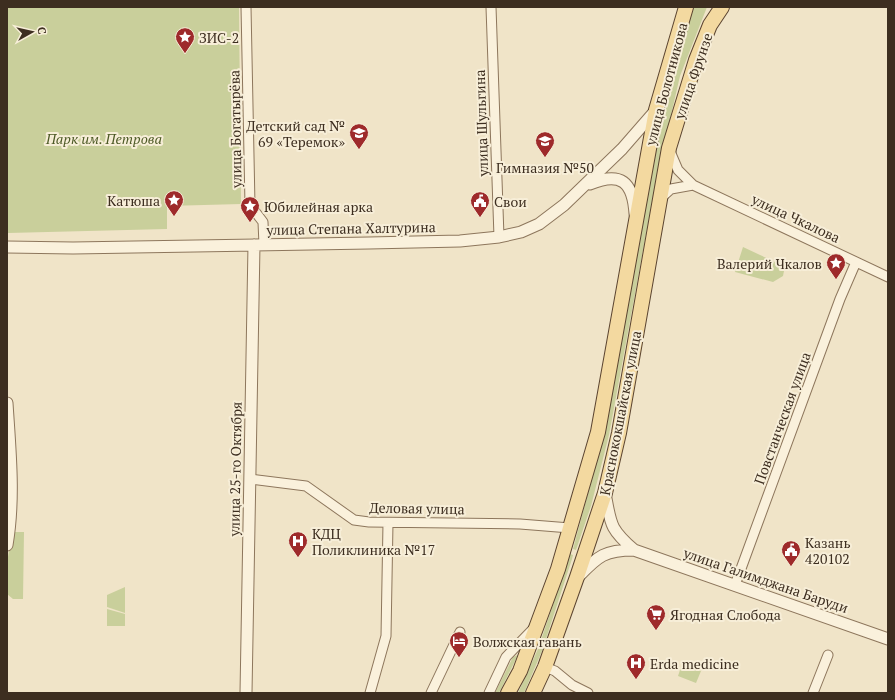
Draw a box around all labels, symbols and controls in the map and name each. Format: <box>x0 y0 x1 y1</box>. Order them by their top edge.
north arrow <box>12 12 52 52</box>
street label: улица Болотникова <box>640 20 692 149</box>
text: С <box>34 26 49 35</box>
place icon: ЗИС-2 <box>174 26 196 54</box>
place label: ЗИС-2 <box>199 28 239 47</box>
street label: улица Фрунзе <box>669 30 717 123</box>
street label: улица Шульгина <box>470 69 492 178</box>
street label: улица Богатырёва <box>224 70 246 189</box>
place label: Детский сад № 69 «Теремок» <box>246 116 345 151</box>
school or university icon: Детский сад № 69 «Теремок» <box>348 122 370 150</box>
park label: Парк им. Петрова <box>45 129 162 148</box>
school or university icon: Гимназия №50 <box>534 130 556 158</box>
place label: Гимназия №50 <box>496 158 594 177</box>
place icon: Катюша <box>163 189 185 217</box>
street label: улица Чкалова <box>748 189 843 247</box>
public building icon: Свои <box>469 190 491 218</box>
place label: Катюша <box>107 191 160 210</box>
place label: Свои <box>494 192 527 211</box>
place icon: Юбилейная арка <box>239 195 261 223</box>
place label: Юбилейная арка <box>264 197 373 216</box>
street label: улица Степана Халтурина <box>265 217 436 239</box>
place icon: Валерий Чкалов <box>825 252 847 280</box>
place label: Валерий Чкалов <box>717 254 822 273</box>
street label: Краснококшайская улица <box>595 329 645 497</box>
street label: Повстанческая улица <box>749 349 815 487</box>
street label: улица 25-го Октября <box>224 401 246 538</box>
street label: Деловая улица <box>369 498 465 518</box>
place label: КДЦ Поликлиника №17 <box>312 524 435 559</box>
hospital icon: КДЦ Поликлиника №17 <box>287 530 309 558</box>
place label: Казань 420102 <box>805 533 851 568</box>
public building icon: Казань 420102 <box>780 539 802 567</box>
street label: улица Галимджана Баруди <box>680 543 851 617</box>
supermarket icon: Ягодная Слобода <box>645 603 667 631</box>
place label: Ягодная Слобода <box>670 605 781 624</box>
hotel icon: Волжская гавань <box>448 630 470 658</box>
place label: Волжская гавань <box>473 632 582 651</box>
hospital icon: Erda medicine <box>625 652 647 680</box>
place label: Erda medicine <box>650 654 739 673</box>

